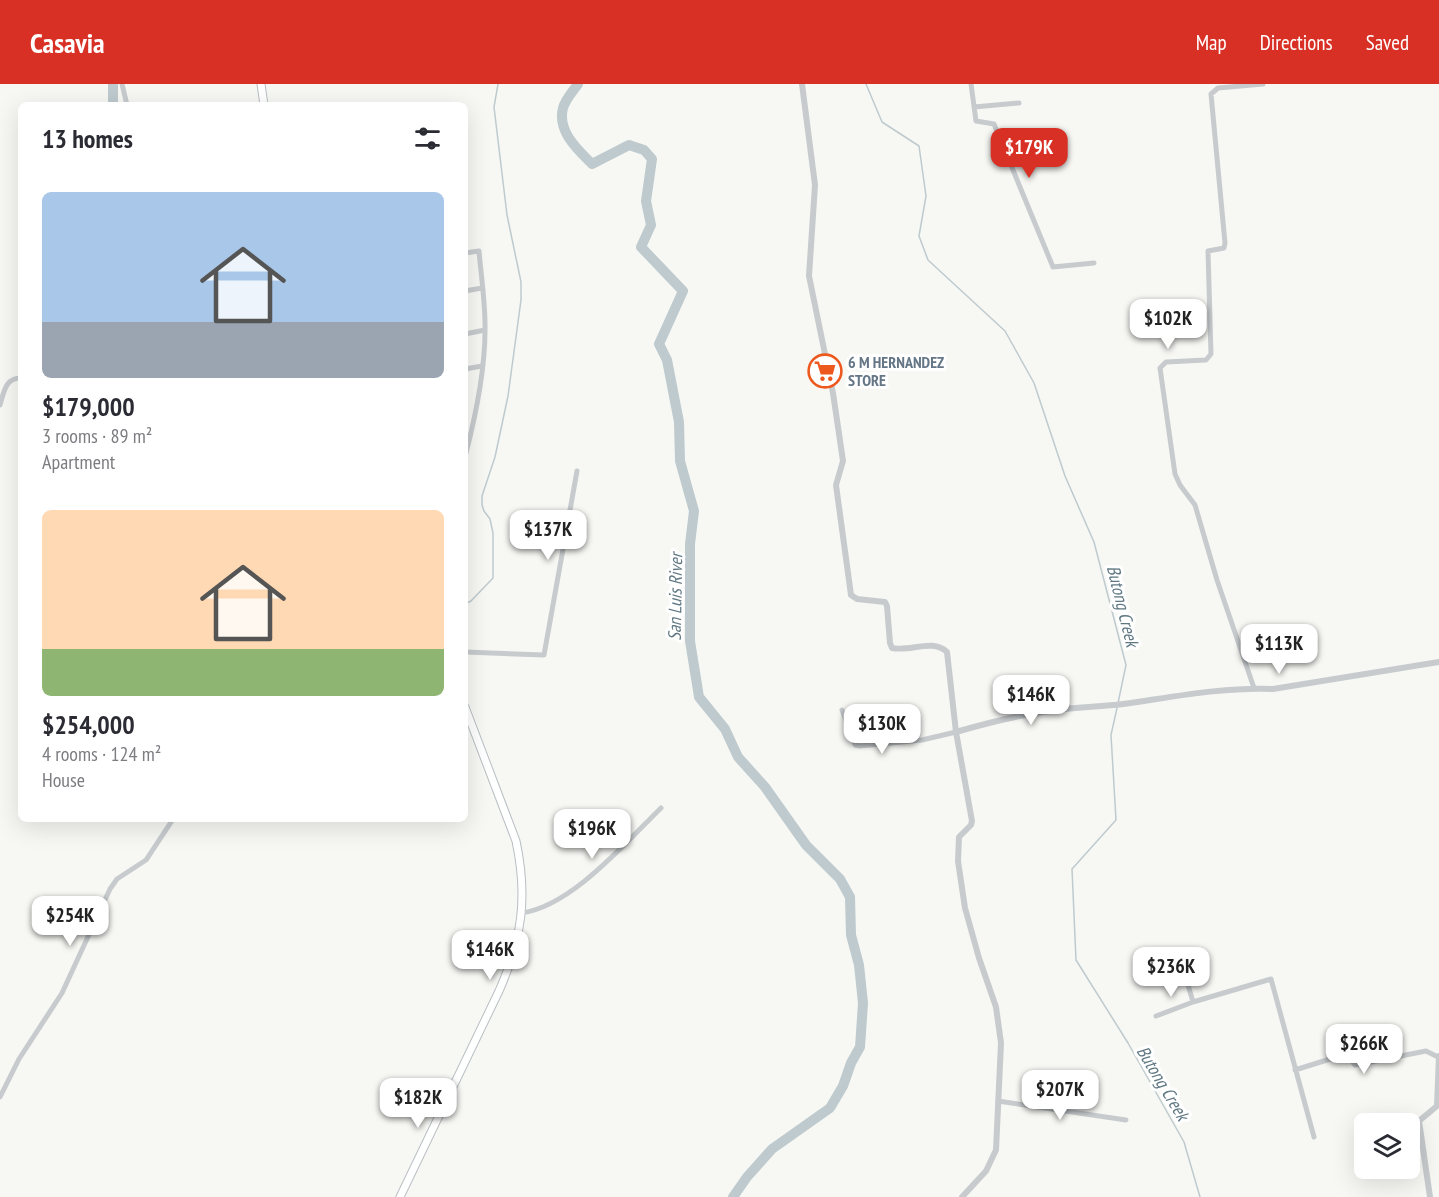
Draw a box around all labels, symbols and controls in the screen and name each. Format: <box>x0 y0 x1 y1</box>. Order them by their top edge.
text: Casavia <box>30 24 105 61</box>
text: Map <box>1196 29 1227 56</box>
text: Directions <box>1260 29 1333 56</box>
text: Saved <box>1366 29 1409 56</box>
text: 13 homes <box>42 122 133 155</box>
icon: filters <box>411 122 444 155</box>
pin: $179K <box>987 128 1071 179</box>
text: $179K <box>1005 134 1053 160</box>
icon: home <box>189 231 297 339</box>
pin: $102K <box>1126 299 1210 350</box>
text: $102K <box>1144 305 1192 331</box>
place label: 6 M HERNANDEZ STORE <box>848 352 944 390</box>
supermarket icon: 6 M HERNANDEZ STORE <box>807 353 843 389</box>
text: $179,000 <box>42 390 135 423</box>
text: 3 rooms · 89 m² <box>42 423 152 449</box>
text: Apartment <box>42 449 115 475</box>
pin: $137K <box>506 510 590 561</box>
text: $137K <box>524 516 572 542</box>
icon: home <box>189 549 297 657</box>
water label: San Luis River <box>663 550 687 641</box>
water label: Butong Creek <box>1102 563 1145 651</box>
pin: $113K <box>1237 624 1321 675</box>
text: $113K <box>1255 630 1303 656</box>
pin: $146K <box>989 675 1073 726</box>
text: $146K <box>1007 681 1055 707</box>
pin: $130K <box>840 704 924 755</box>
text: $254,000 <box>42 708 135 741</box>
text: $130K <box>858 710 906 736</box>
text: 4 rooms · 124 m² <box>42 741 161 767</box>
text: House <box>42 767 85 793</box>
pin: $196K <box>550 809 634 860</box>
text: $196K <box>568 815 616 841</box>
pin: $254K <box>28 896 112 947</box>
text: $254K <box>46 902 94 928</box>
pin: $146K <box>448 930 532 981</box>
text: $146K <box>466 936 514 962</box>
pin: $236K <box>1129 947 1213 998</box>
text: $236K <box>1147 953 1195 979</box>
pin: $266K <box>1322 1024 1406 1075</box>
text: $266K <box>1340 1030 1388 1056</box>
water label: Butong Creek <box>1132 1041 1195 1126</box>
pin: $207K <box>1018 1070 1102 1121</box>
text: $207K <box>1036 1076 1084 1102</box>
pin: $182K <box>376 1078 460 1129</box>
text: $182K <box>394 1084 442 1110</box>
map controls <box>1354 1113 1420 1179</box>
button: layers <box>1354 1113 1420 1179</box>

